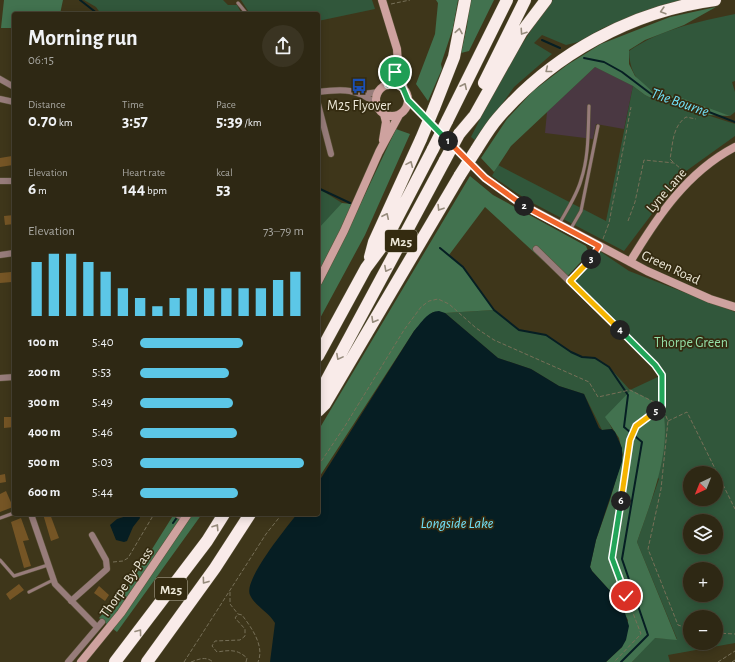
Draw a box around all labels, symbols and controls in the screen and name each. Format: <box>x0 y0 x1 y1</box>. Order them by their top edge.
one-way arrow <box>660 6 667 15</box>
button: share <box>262 25 304 67</box>
text: Morning run <box>28 27 138 49</box>
one-way arrow <box>521 27 528 34</box>
one-way arrow <box>454 28 463 34</box>
text: 06:15 <box>28 54 54 67</box>
pin <box>378 55 412 89</box>
icon: arrive <box>384 61 406 83</box>
one-way arrow <box>546 65 553 72</box>
bus stop icon: M25 Flyover <box>350 77 368 95</box>
one-way arrow <box>459 83 467 91</box>
water label: The Bourne <box>649 86 711 119</box>
text: Distance <box>28 99 65 110</box>
text: Time <box>122 99 144 110</box>
text: Pace <box>216 99 236 110</box>
place label: M25 Flyover <box>327 99 392 113</box>
text: 0.70 <box>28 112 57 129</box>
text: 3:57 <box>122 112 148 129</box>
text: 5:39 <box>216 112 243 129</box>
text: km <box>57 117 73 128</box>
text: /km <box>243 117 262 128</box>
pin: 1 <box>438 131 458 151</box>
text: 1 <box>446 135 450 146</box>
one-way arrow <box>405 161 413 169</box>
street label: Lyne Lane <box>644 166 690 215</box>
text: Elevation <box>28 167 68 178</box>
text: Heart rate <box>122 167 165 178</box>
text: kcal <box>216 167 233 178</box>
text: 6 <box>28 180 36 197</box>
text: 144 <box>122 180 145 197</box>
text: 53 <box>216 180 231 197</box>
text: m <box>36 185 47 196</box>
text: bpm <box>145 185 167 196</box>
pin: 2 <box>514 196 534 216</box>
text: 2 <box>521 200 527 211</box>
one-way arrow <box>438 204 445 211</box>
one-way arrow <box>381 212 389 220</box>
text: Elevation <box>28 225 75 238</box>
text: 73–79 m <box>263 225 304 238</box>
road number: M25 <box>385 230 417 252</box>
street label: Green Road <box>639 248 702 288</box>
pin: 3 <box>581 249 601 269</box>
text: 3 <box>589 253 593 264</box>
one-way arrow <box>384 264 391 272</box>
one-way arrow <box>371 316 378 323</box>
pin: 4 <box>610 320 630 340</box>
text: 4 <box>617 324 623 335</box>
text: 100 m <box>28 336 59 349</box>
text: 5:40 <box>92 336 114 349</box>
park label: Thorpe Green <box>654 336 728 350</box>
one-way arrow <box>336 353 344 360</box>
text: 200 m <box>28 366 60 379</box>
text: 5:53 <box>92 366 111 379</box>
text: 300 m <box>28 396 60 409</box>
text: 5:49 <box>92 396 113 409</box>
pin: 5 <box>646 401 666 421</box>
text: 5 <box>654 405 658 416</box>
text: 400 m <box>28 426 61 439</box>
text: 5:46 <box>92 426 113 439</box>
text: 500 m <box>28 456 60 469</box>
text: 5:03 <box>92 456 113 469</box>
north arrow <box>683 466 723 506</box>
map controls <box>683 466 723 650</box>
text: 600 m <box>28 486 60 499</box>
text: 5:44 <box>92 486 113 499</box>
pin: 6 <box>611 491 631 511</box>
text: 6 <box>618 495 624 506</box>
button: layers <box>683 514 723 554</box>
water label: Longside Lake <box>421 516 494 531</box>
one-way arrow <box>211 524 219 531</box>
street label: Thorpe By-Pass <box>98 545 156 620</box>
button: + <box>683 562 723 602</box>
one-way arrow <box>203 577 210 584</box>
road number: M25 <box>155 578 187 600</box>
pin <box>609 579 643 613</box>
icon: check <box>615 585 637 607</box>
button: − <box>683 610 723 650</box>
one-way arrow <box>135 629 142 636</box>

